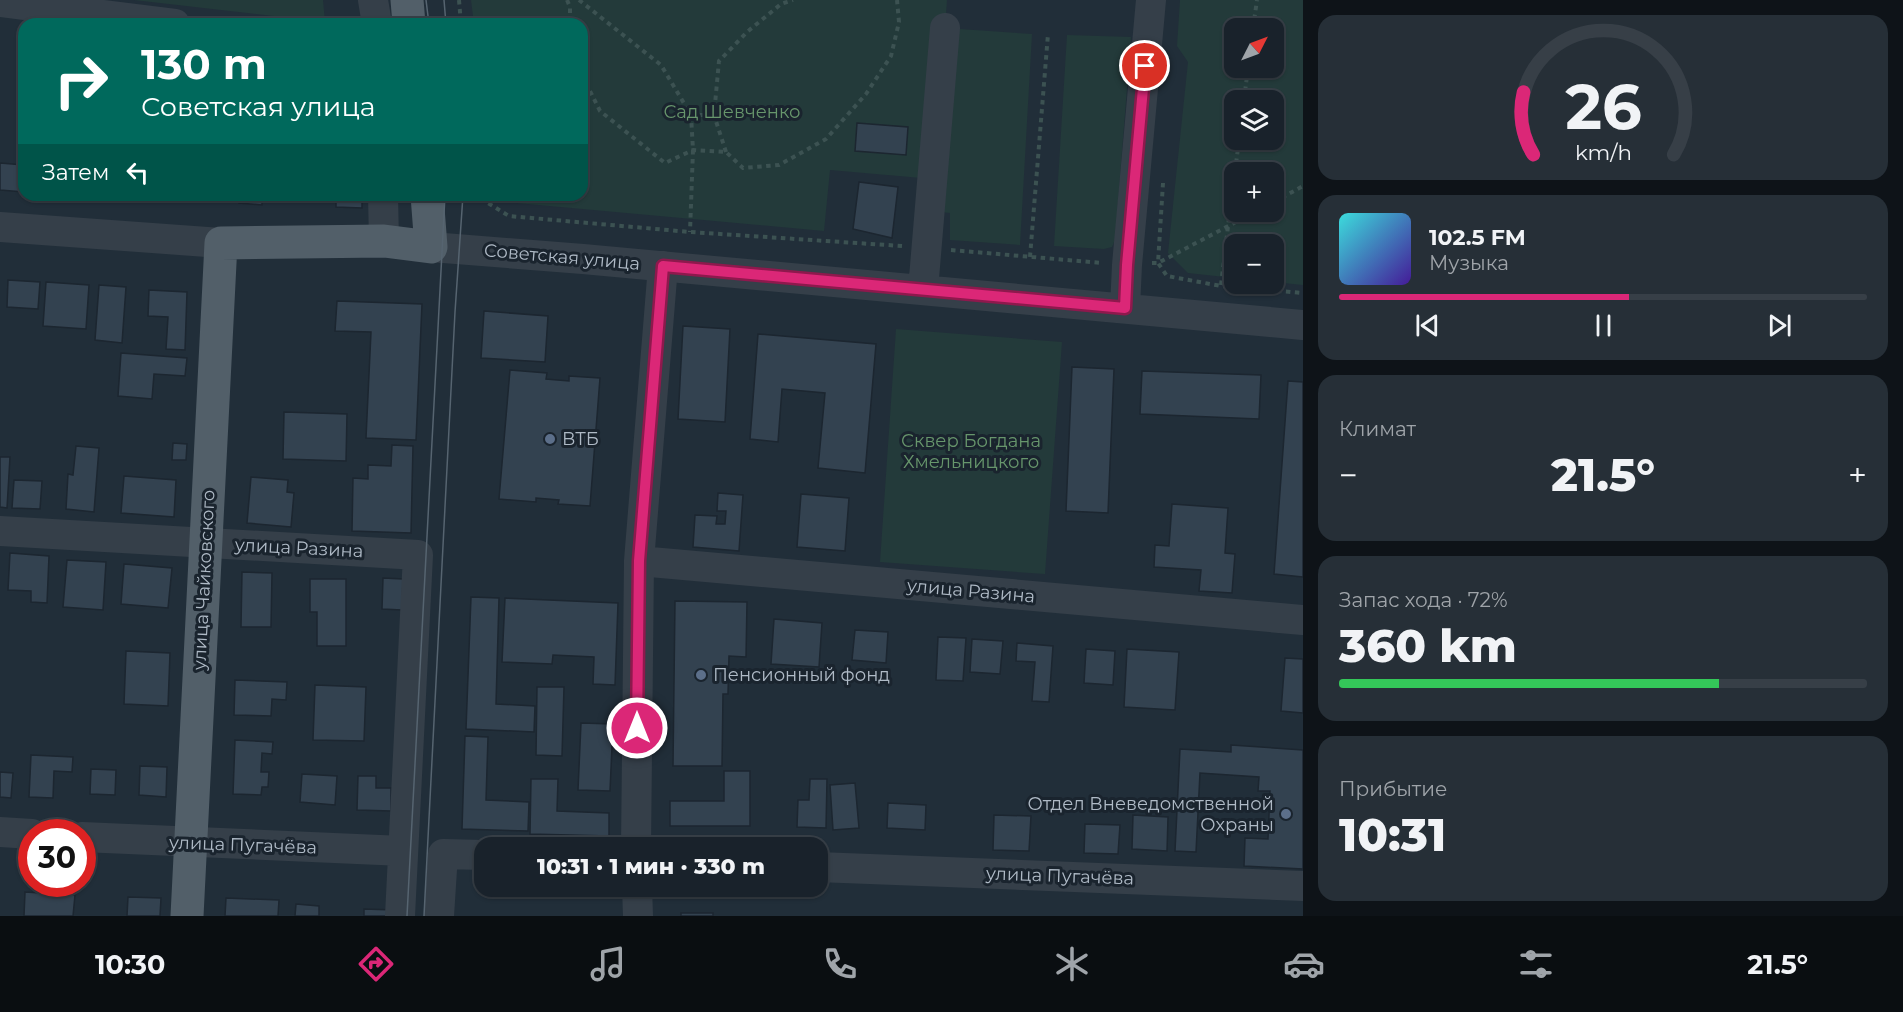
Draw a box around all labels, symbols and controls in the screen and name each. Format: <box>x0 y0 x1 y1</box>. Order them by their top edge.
north arrow <box>1224 18 1284 78</box>
map controls <box>1224 18 1284 294</box>
text: 130 m <box>141 38 267 90</box>
pin <box>1119 40 1170 91</box>
icon: right <box>42 42 120 120</box>
icon: arrive <box>1128 49 1161 82</box>
text: 26 <box>1565 69 1641 145</box>
text: Советская улица <box>141 90 376 123</box>
button: layers <box>1224 90 1284 150</box>
park label: Сад Шевченко <box>663 101 801 123</box>
text: km/h <box>1574 139 1632 165</box>
icon: left <box>121 156 154 189</box>
text: Затем <box>42 159 109 186</box>
button: + <box>1224 162 1284 222</box>
text: 102.5 FM <box>1429 224 1526 251</box>
button: − <box>1224 234 1284 294</box>
street label: Советская улица <box>483 239 641 275</box>
text: Музыка <box>1429 251 1509 275</box>
icon: previous <box>1411 309 1444 342</box>
icon: pause <box>1587 309 1620 342</box>
icon: next <box>1763 309 1796 342</box>
text: Климат <box>1339 417 1416 441</box>
place label: ВТБ <box>562 428 599 450</box>
park label: Сквер Богдана Хмельницкого <box>901 430 1041 473</box>
marker: ВТБ <box>543 432 557 446</box>
text: 21.5° <box>1551 447 1655 502</box>
text: − <box>1339 455 1358 495</box>
text: + <box>1848 455 1867 495</box>
street label: улица Чайковского <box>188 489 220 672</box>
street label: улица Разина <box>233 534 364 562</box>
street label: улица Разина <box>905 574 1036 608</box>
text: Запас хода · 72% <box>1339 588 1508 612</box>
text: 360 km <box>1339 618 1517 673</box>
place label: Пенсионный фонд <box>713 664 890 686</box>
marker: Пенсионный фонд <box>694 668 708 682</box>
position arrow <box>605 696 669 760</box>
text: Прибытие <box>1339 777 1447 801</box>
place label: Отдел Вневедомственной Охраны <box>1028 793 1274 836</box>
marker: Отдел Вневедомственной Охраны <box>1279 807 1293 821</box>
text: 10:31 <box>1339 807 1446 862</box>
speed limit sign: 30 <box>18 819 96 897</box>
street label: улица Пугачёва <box>168 831 317 859</box>
text: 10:31 · 1 мин · 330 m <box>537 853 765 880</box>
street label: улица Пугачёва <box>985 862 1134 890</box>
icon: directions <box>355 943 397 985</box>
icon: music <box>587 943 629 985</box>
icon: phone <box>819 943 861 985</box>
icon: climate <box>1051 943 1093 985</box>
icon: car <box>1283 943 1325 985</box>
icon: filters <box>1515 943 1557 985</box>
text: 10:30 <box>95 948 165 981</box>
text: 21.5° <box>1747 948 1808 981</box>

